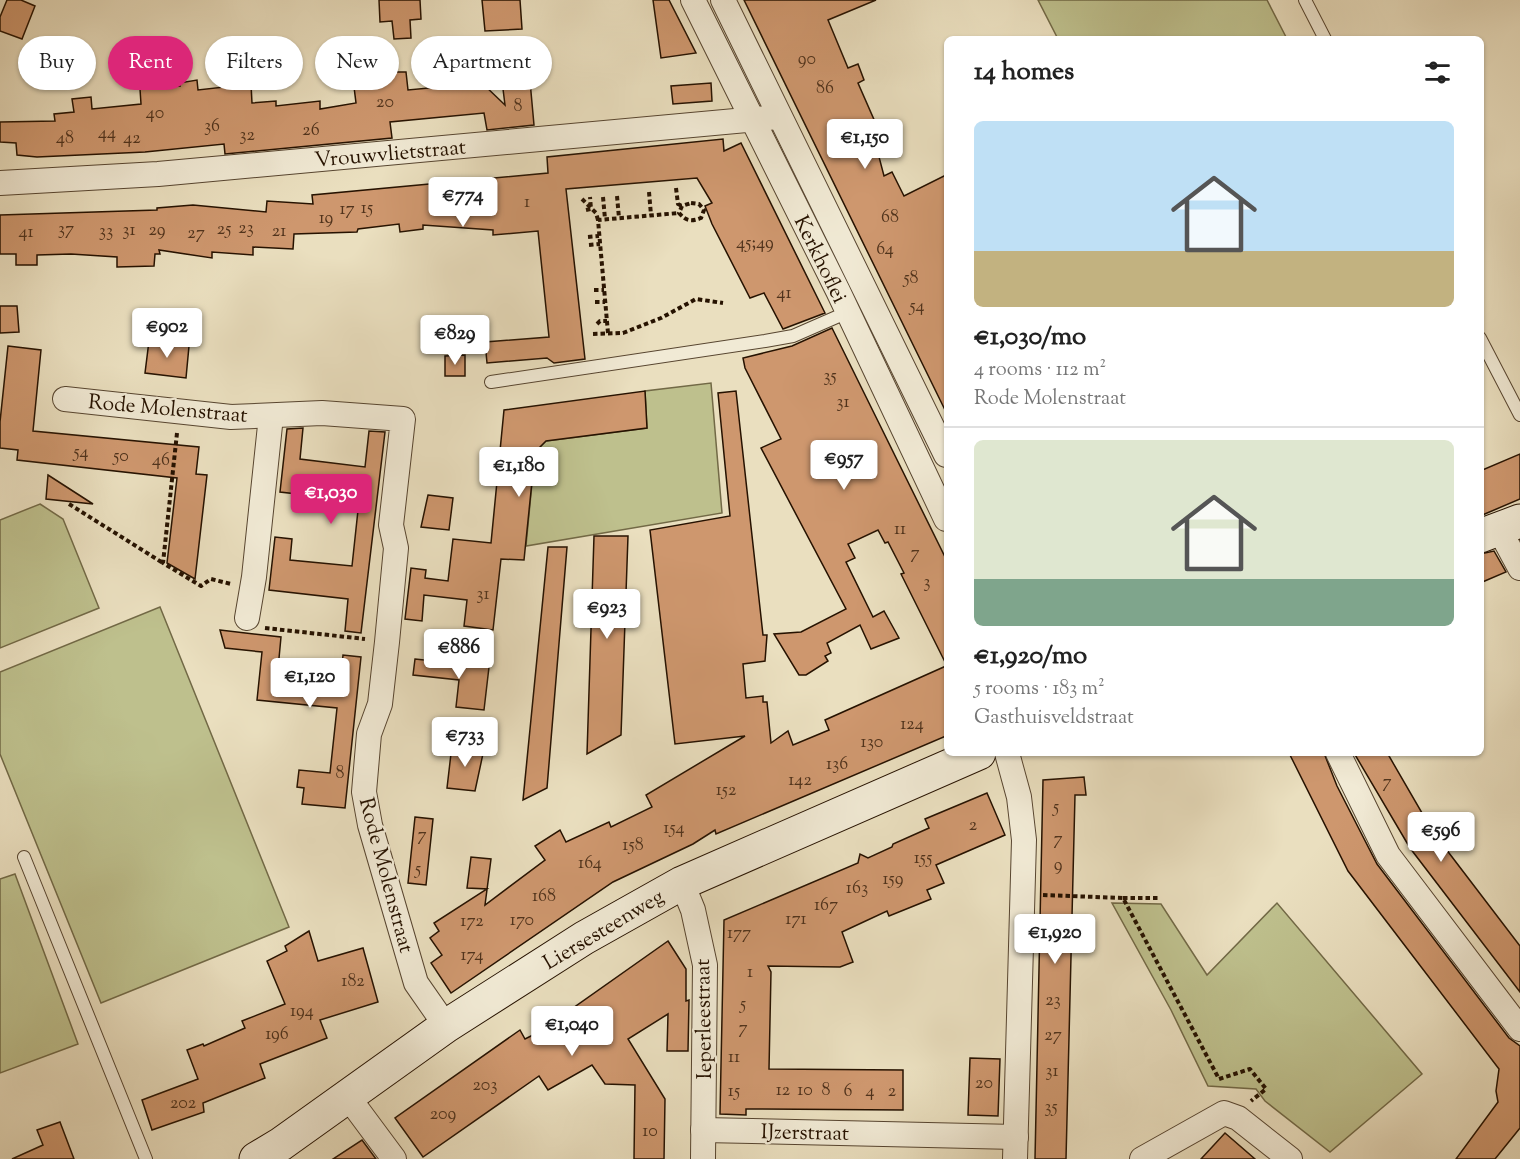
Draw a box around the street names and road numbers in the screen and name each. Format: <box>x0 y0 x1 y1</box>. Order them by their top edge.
street label: Vrouwvlietstraat <box>313 133 467 177</box>
street label: Kerkhoflei <box>785 211 853 309</box>
street label: Rode Molenstraat <box>87 388 249 432</box>
street label: Rode Molenstraat <box>350 794 420 957</box>
street label: Liersesteenweg <box>538 883 670 979</box>
street label: Ieperleestraat <box>689 958 721 1079</box>
street label: IJzerstraat <box>761 1118 849 1150</box>

